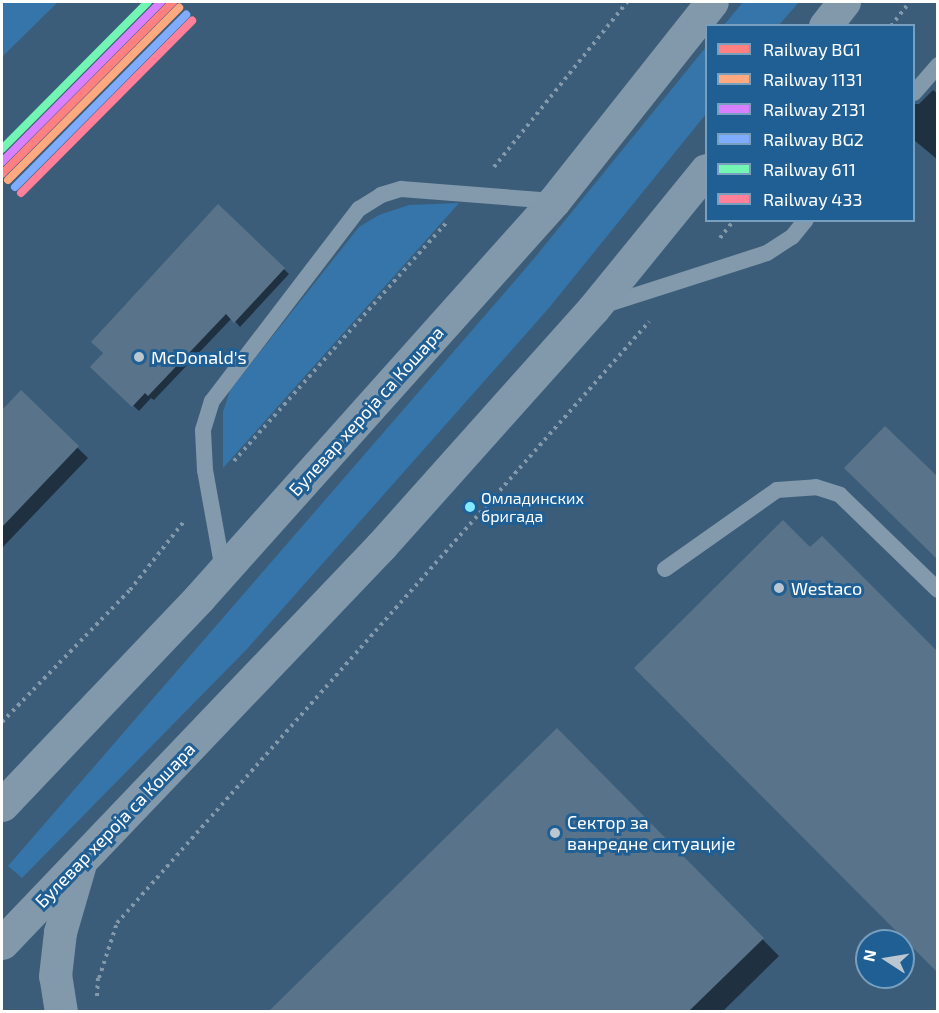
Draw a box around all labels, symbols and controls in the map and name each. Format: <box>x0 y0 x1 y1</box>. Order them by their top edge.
legend <box>705 24 915 222</box>
text: Railway BG1 <box>763 38 861 60</box>
text: Railway 1131 <box>763 68 863 90</box>
text: Railway 2131 <box>763 98 866 120</box>
text: Railway BG2 <box>763 128 864 150</box>
text: Railway 611 <box>763 158 856 180</box>
text: Railway 433 <box>763 188 862 210</box>
street label: Булевар хероја са Кошара <box>284 322 448 500</box>
place label: McDonald's <box>151 346 247 368</box>
marker: McDonald's <box>132 350 146 364</box>
place label: Омладинских бригада <box>481 488 584 526</box>
marker: Омладинских бригада <box>464 501 476 513</box>
place label: Westaco <box>791 577 862 599</box>
marker: Westaco <box>772 581 786 595</box>
street label: Булевар хероја са Кошара <box>31 738 199 912</box>
place label: Сектор за ванредне ситуације <box>567 812 735 854</box>
marker: Сектор за ванредне ситуације <box>548 826 562 840</box>
north arrow <box>855 929 915 989</box>
text: N <box>858 948 879 963</box>

